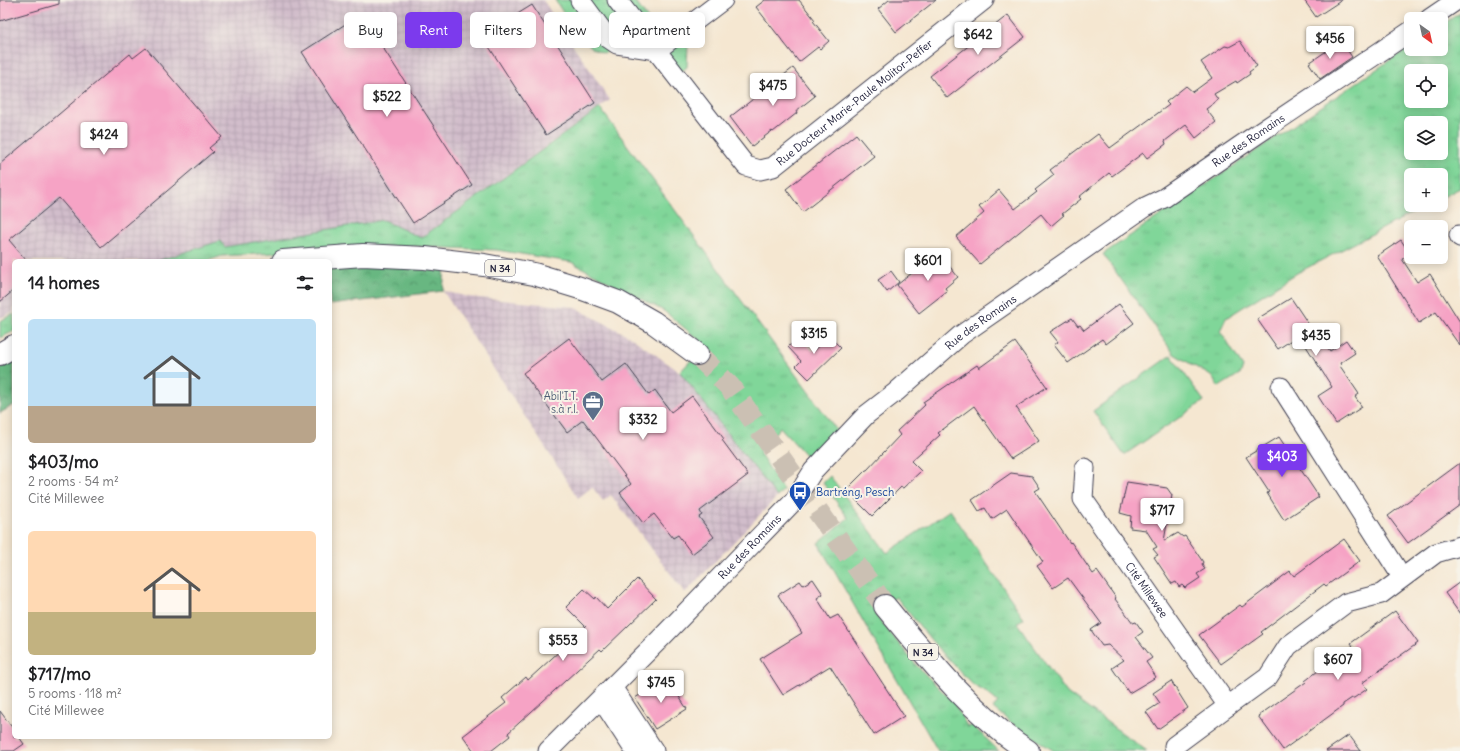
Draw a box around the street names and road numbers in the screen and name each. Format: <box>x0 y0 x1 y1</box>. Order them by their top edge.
street label: Rue Docteur Marie-Paule Molitor-Peffer <box>774 36 936 169</box>
street label: Rue des Romains <box>1209 111 1287 170</box>
road number: N 34 <box>485 260 515 276</box>
street label: Rue des Romains <box>942 292 1019 353</box>
street label: Rue des Romains <box>715 511 784 582</box>
street label: Cité Millewee <box>1122 559 1171 620</box>
road number: N 34 <box>908 644 938 660</box>

